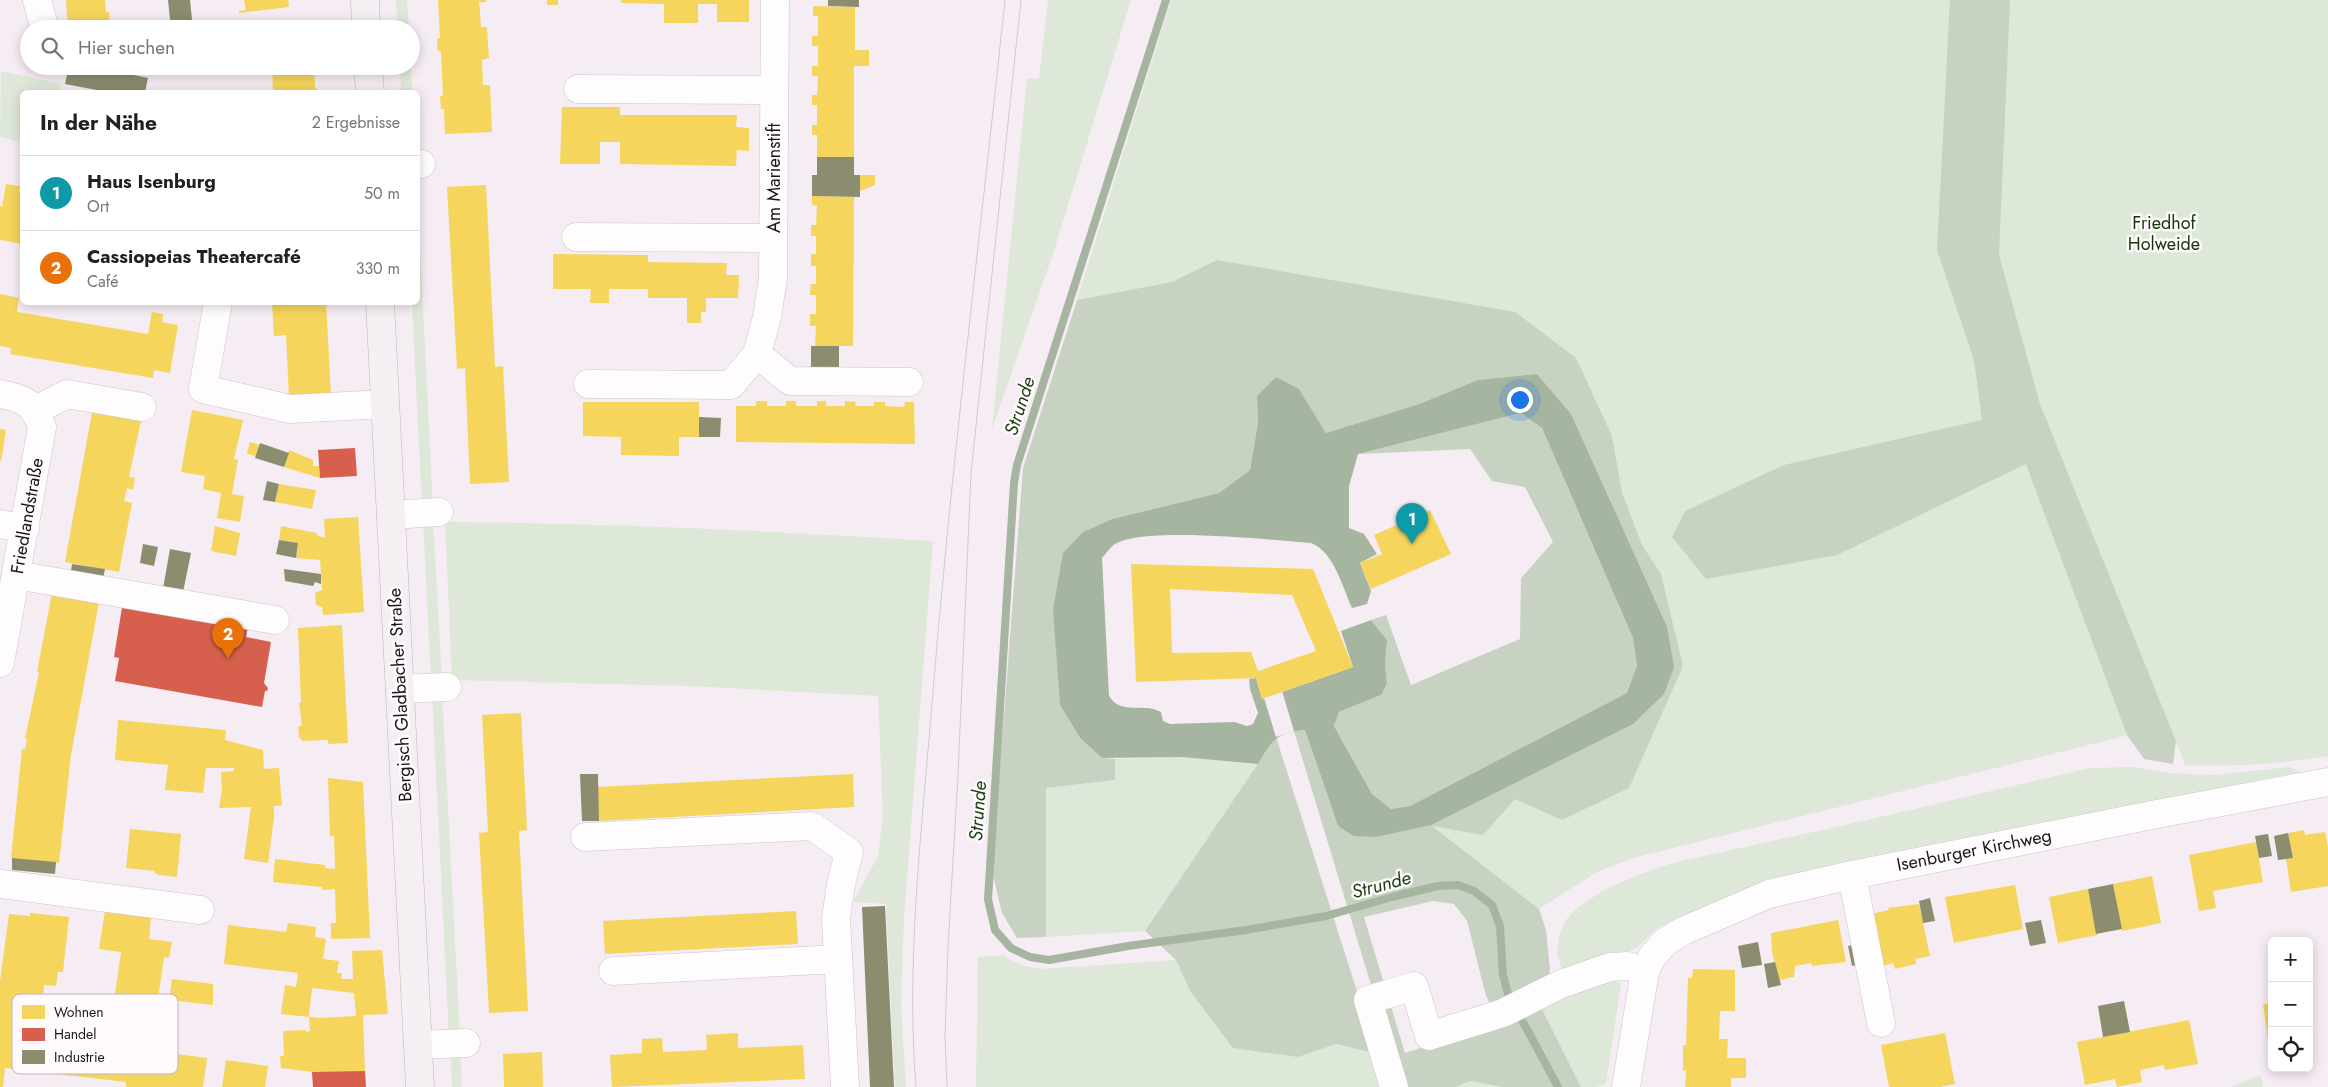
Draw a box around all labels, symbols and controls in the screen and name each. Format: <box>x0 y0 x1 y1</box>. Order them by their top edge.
search box <box>20 20 420 75</box>
icon: search <box>38 34 66 62</box>
text: Hier suchen <box>78 34 175 61</box>
text: In der Nähe <box>40 108 157 138</box>
text: 2 Ergebnisse <box>312 111 400 134</box>
street label: Am Marienstift <box>761 122 787 233</box>
text: Haus Isenburg <box>87 168 216 195</box>
text: 1 <box>52 182 60 205</box>
text: 50 m <box>364 182 400 205</box>
text: Ort <box>87 195 109 218</box>
park label: Friedhof Holweide <box>2128 210 2200 257</box>
text: Cassiopeias Theatercafé <box>87 243 301 270</box>
text: 2 <box>51 257 61 280</box>
text: 330 m <box>356 257 400 280</box>
text: Café <box>87 270 118 293</box>
water label: Strunde <box>997 373 1042 439</box>
your location <box>1507 387 1533 413</box>
street label: Friedlandstraße <box>4 456 50 576</box>
pin: 1 <box>1396 503 1428 544</box>
street label: Bergisch Gladbacher Straße <box>381 587 419 803</box>
pin: 2 <box>212 618 244 659</box>
water label: Strunde <box>962 780 993 842</box>
street label: Isenburger Kirchweg <box>1894 822 2054 878</box>
water label: Strunde <box>1349 864 1414 905</box>
map controls <box>2268 937 2313 1072</box>
button: + <box>2268 937 2313 982</box>
button: − <box>2268 982 2313 1027</box>
legend <box>12 994 178 1074</box>
text: Wohnen <box>54 1002 104 1022</box>
text: Handel <box>54 1024 97 1044</box>
button: locate <box>2268 1027 2313 1072</box>
text: Industrie <box>54 1047 105 1067</box>

